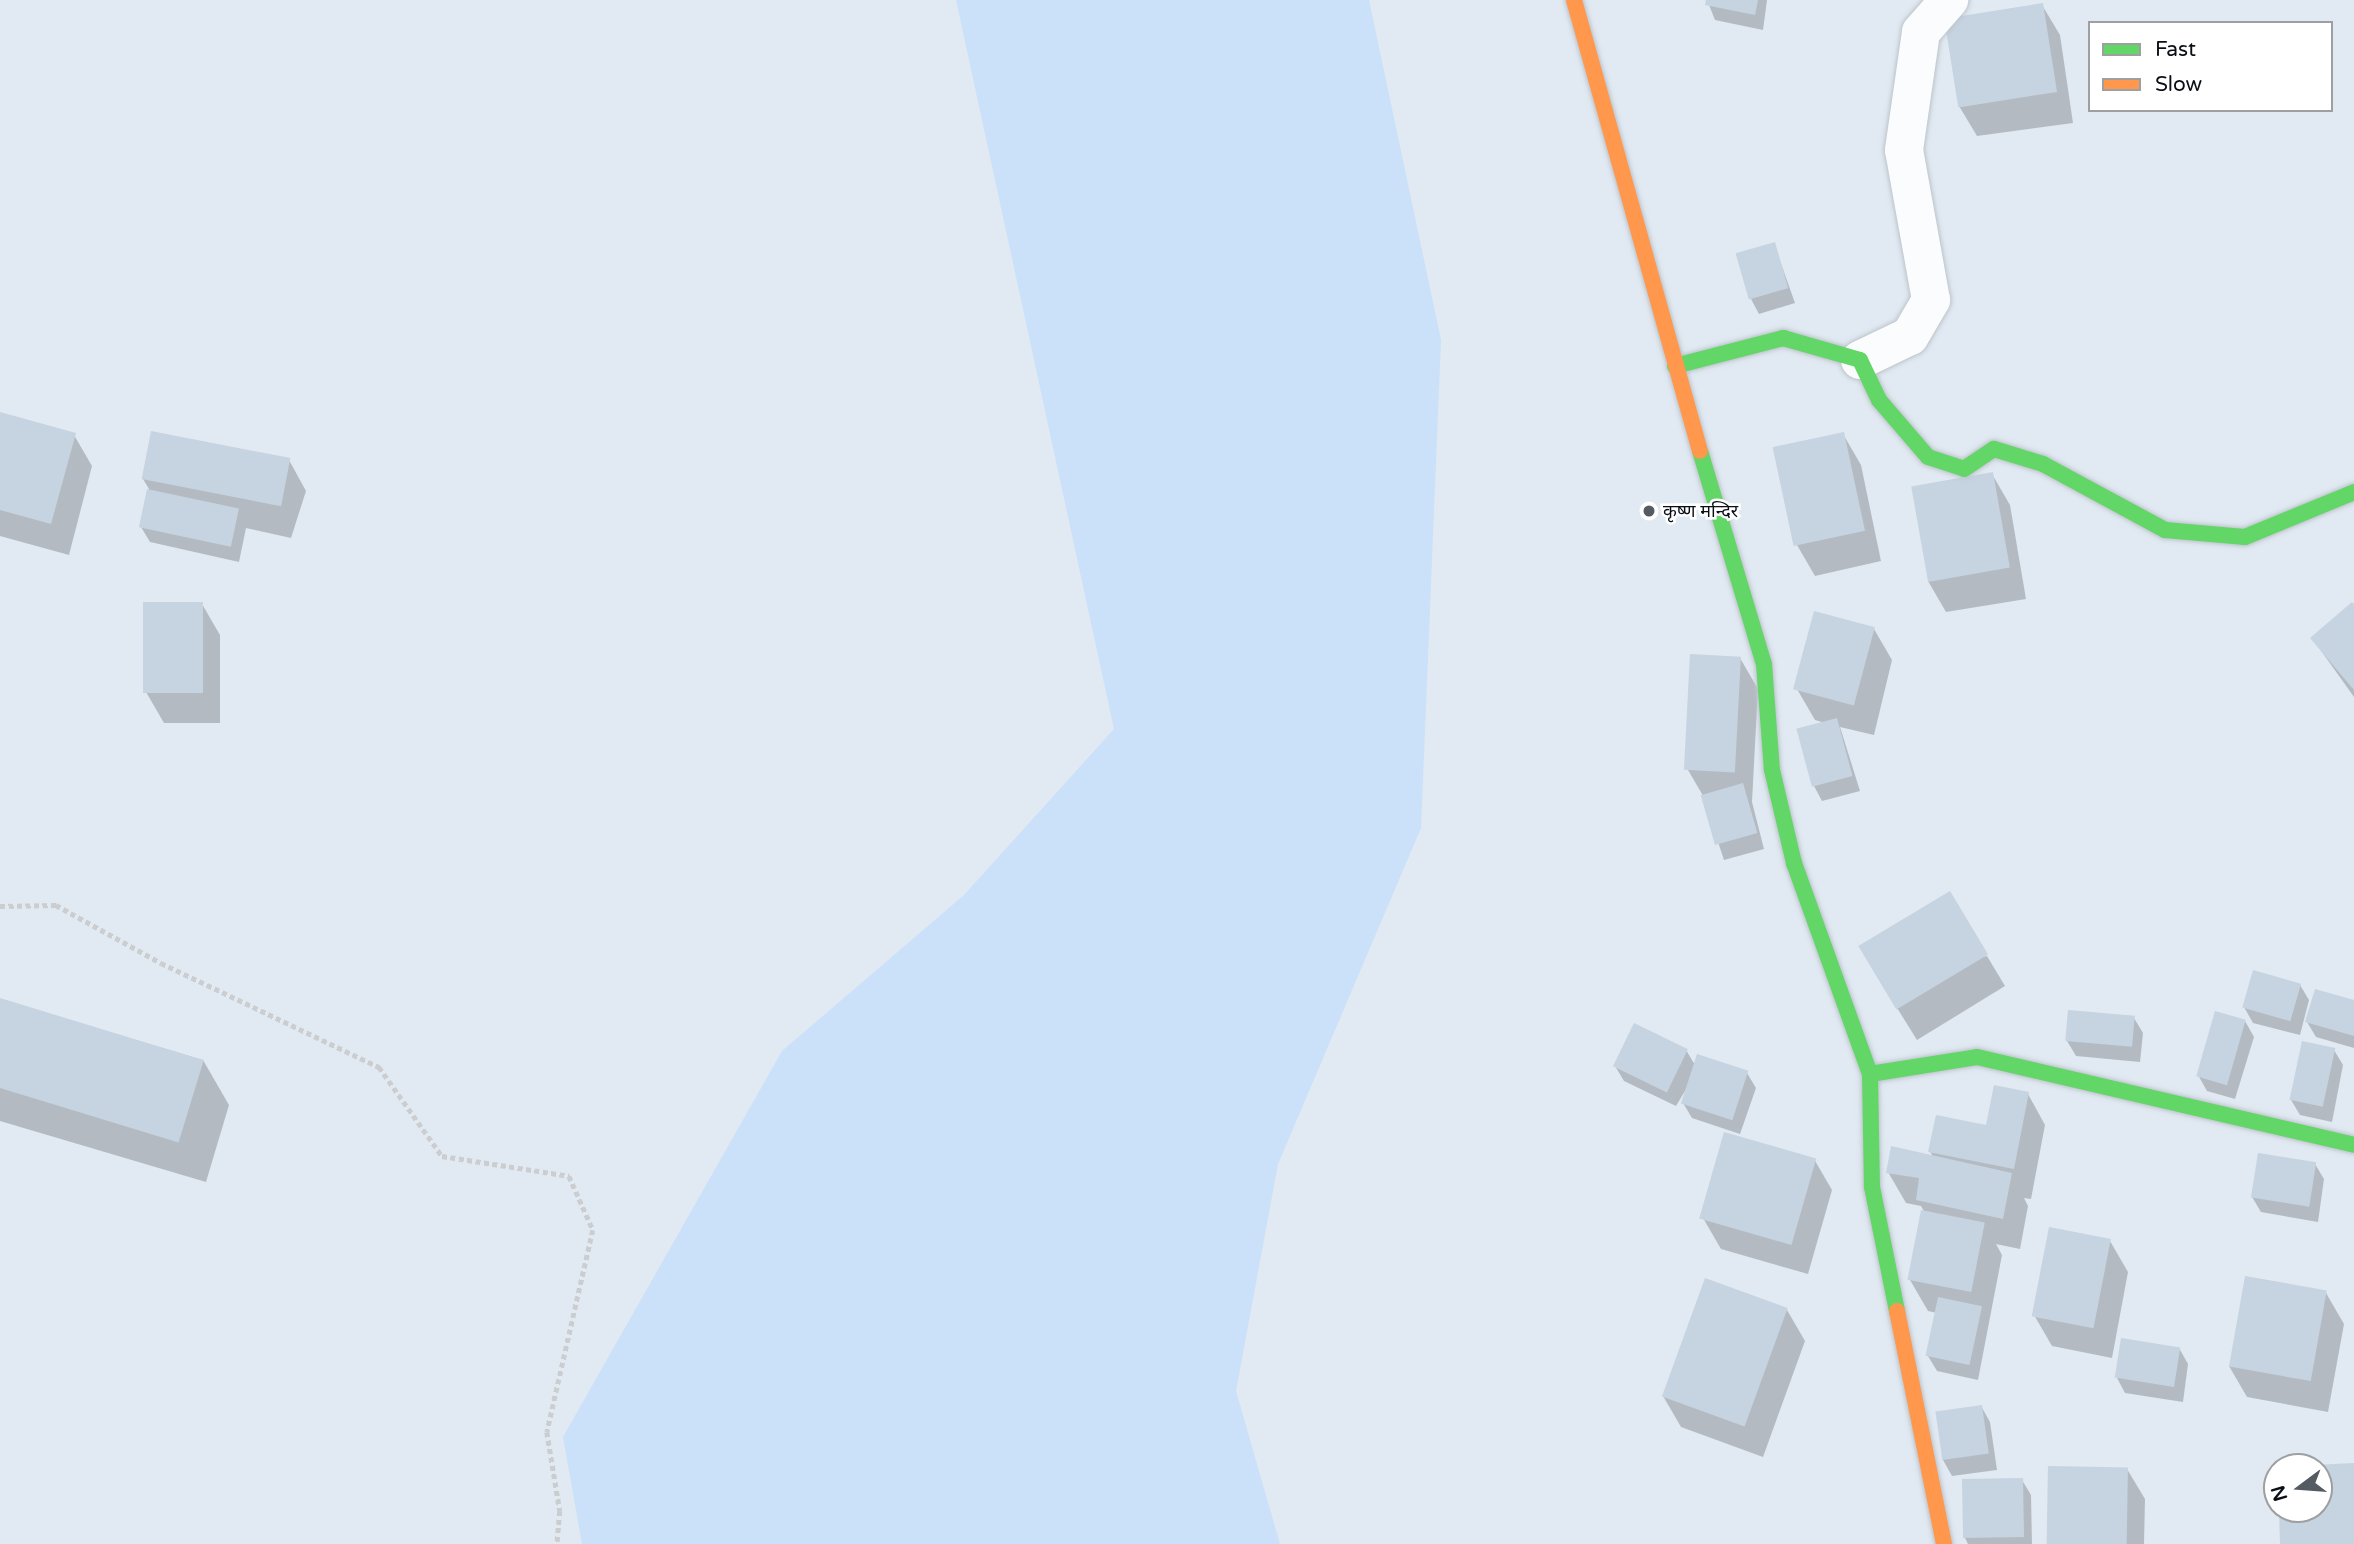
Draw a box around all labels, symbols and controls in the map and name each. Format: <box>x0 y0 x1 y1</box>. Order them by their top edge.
legend <box>2088 21 2333 112</box>
text: Fast <box>2155 37 2196 62</box>
text: Slow <box>2155 72 2202 97</box>
place label: कृष्ण मन्दिर <box>1663 500 1738 522</box>
marker: कृष्ण मन्दिर <box>1641 503 1657 519</box>
north arrow <box>2263 1453 2333 1523</box>
text: N <box>2267 1483 2292 1504</box>

